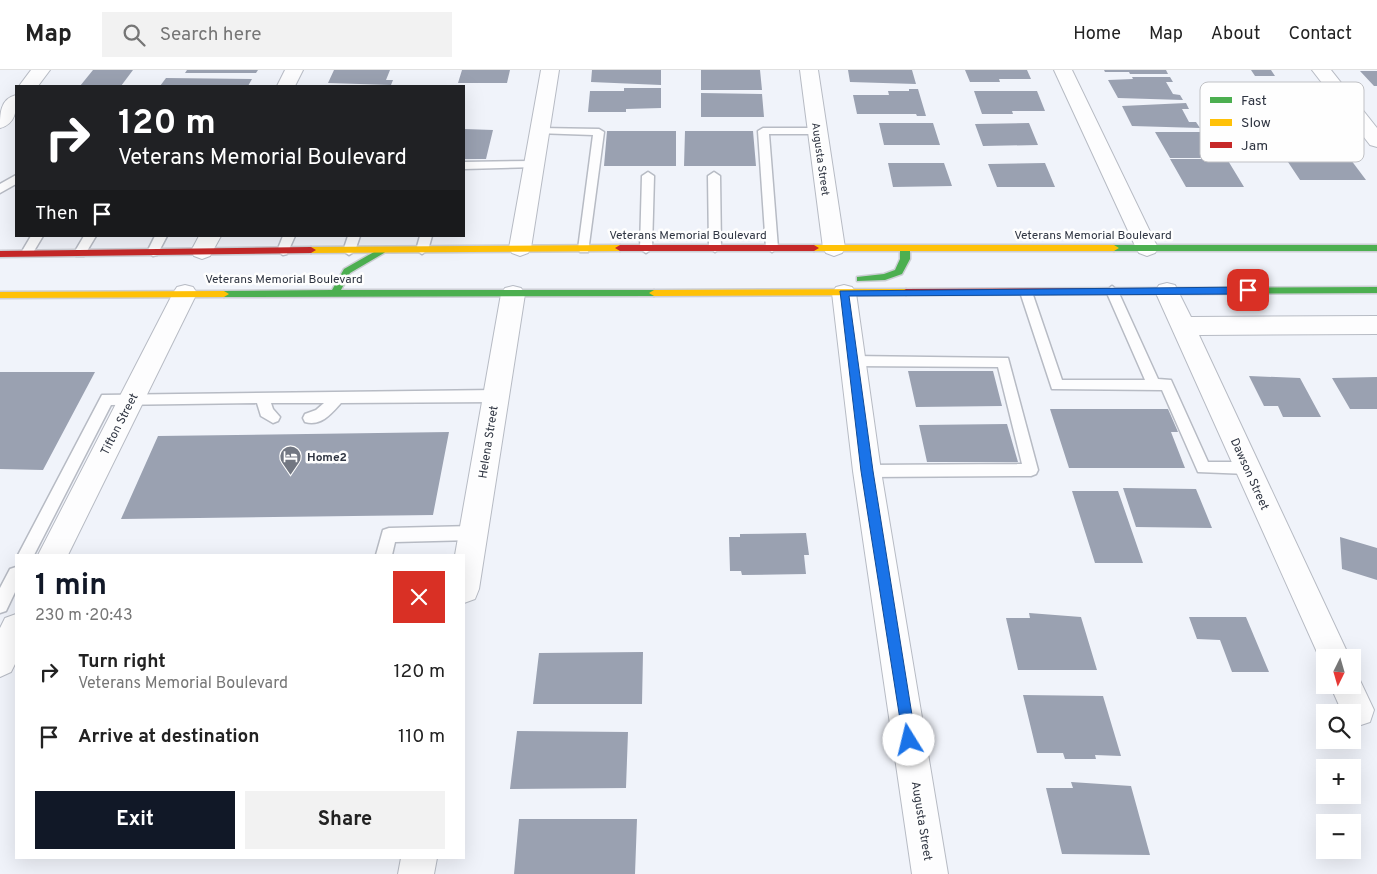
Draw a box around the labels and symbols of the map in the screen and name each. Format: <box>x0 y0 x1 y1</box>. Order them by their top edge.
legend <box>1200 82 1364 162</box>
text: Fast <box>1241 93 1267 110</box>
text: Slow <box>1241 115 1271 132</box>
street label: Augusta Street <box>808 122 832 197</box>
text: Jam <box>1241 138 1268 155</box>
street label: Veterans Memorial Boulevard <box>609 228 767 244</box>
street label: Veterans Memorial Boulevard <box>1014 228 1172 244</box>
pin <box>1227 269 1269 311</box>
street label: Veterans Memorial Boulevard <box>205 272 363 288</box>
street label: Tifton Street <box>97 391 142 458</box>
street label: Helena Street <box>475 405 503 480</box>
street label: Dawson Street <box>1226 436 1272 513</box>
hotel icon: Home2 <box>279 445 303 476</box>
place label: Home2 <box>307 450 347 466</box>
north arrow <box>1316 649 1361 694</box>
position arrow <box>882 713 934 765</box>
street label: Augusta Street <box>907 780 935 862</box>

